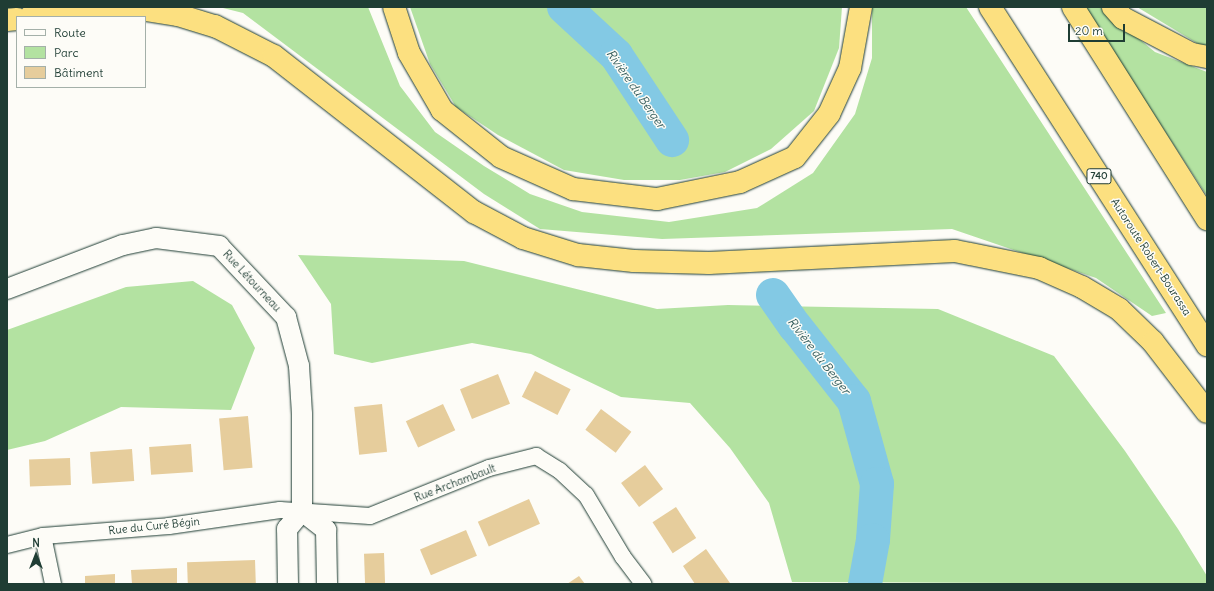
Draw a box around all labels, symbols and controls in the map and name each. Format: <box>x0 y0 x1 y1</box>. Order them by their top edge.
legend <box>16 16 146 88</box>
scale bar <box>1070 16 1127 42</box>
text: 20 m <box>1075 23 1103 38</box>
text: Route <box>54 25 86 40</box>
text: Parc <box>54 45 79 60</box>
water label: Rivière du Berger <box>603 47 669 131</box>
text: Bâtiment <box>54 65 103 80</box>
road number: 740 <box>1086 168 1112 184</box>
street label: Autoroute Robert-Bourassa <box>1108 196 1194 318</box>
street label: Rue Létourneau <box>220 248 284 314</box>
water label: Rivière du Berger <box>785 315 853 397</box>
street label: Rue Archambault <box>412 461 498 505</box>
street label: Rue du Curé Bégin <box>108 515 200 537</box>
north arrow <box>16 535 56 575</box>
text: N <box>32 536 40 550</box>

